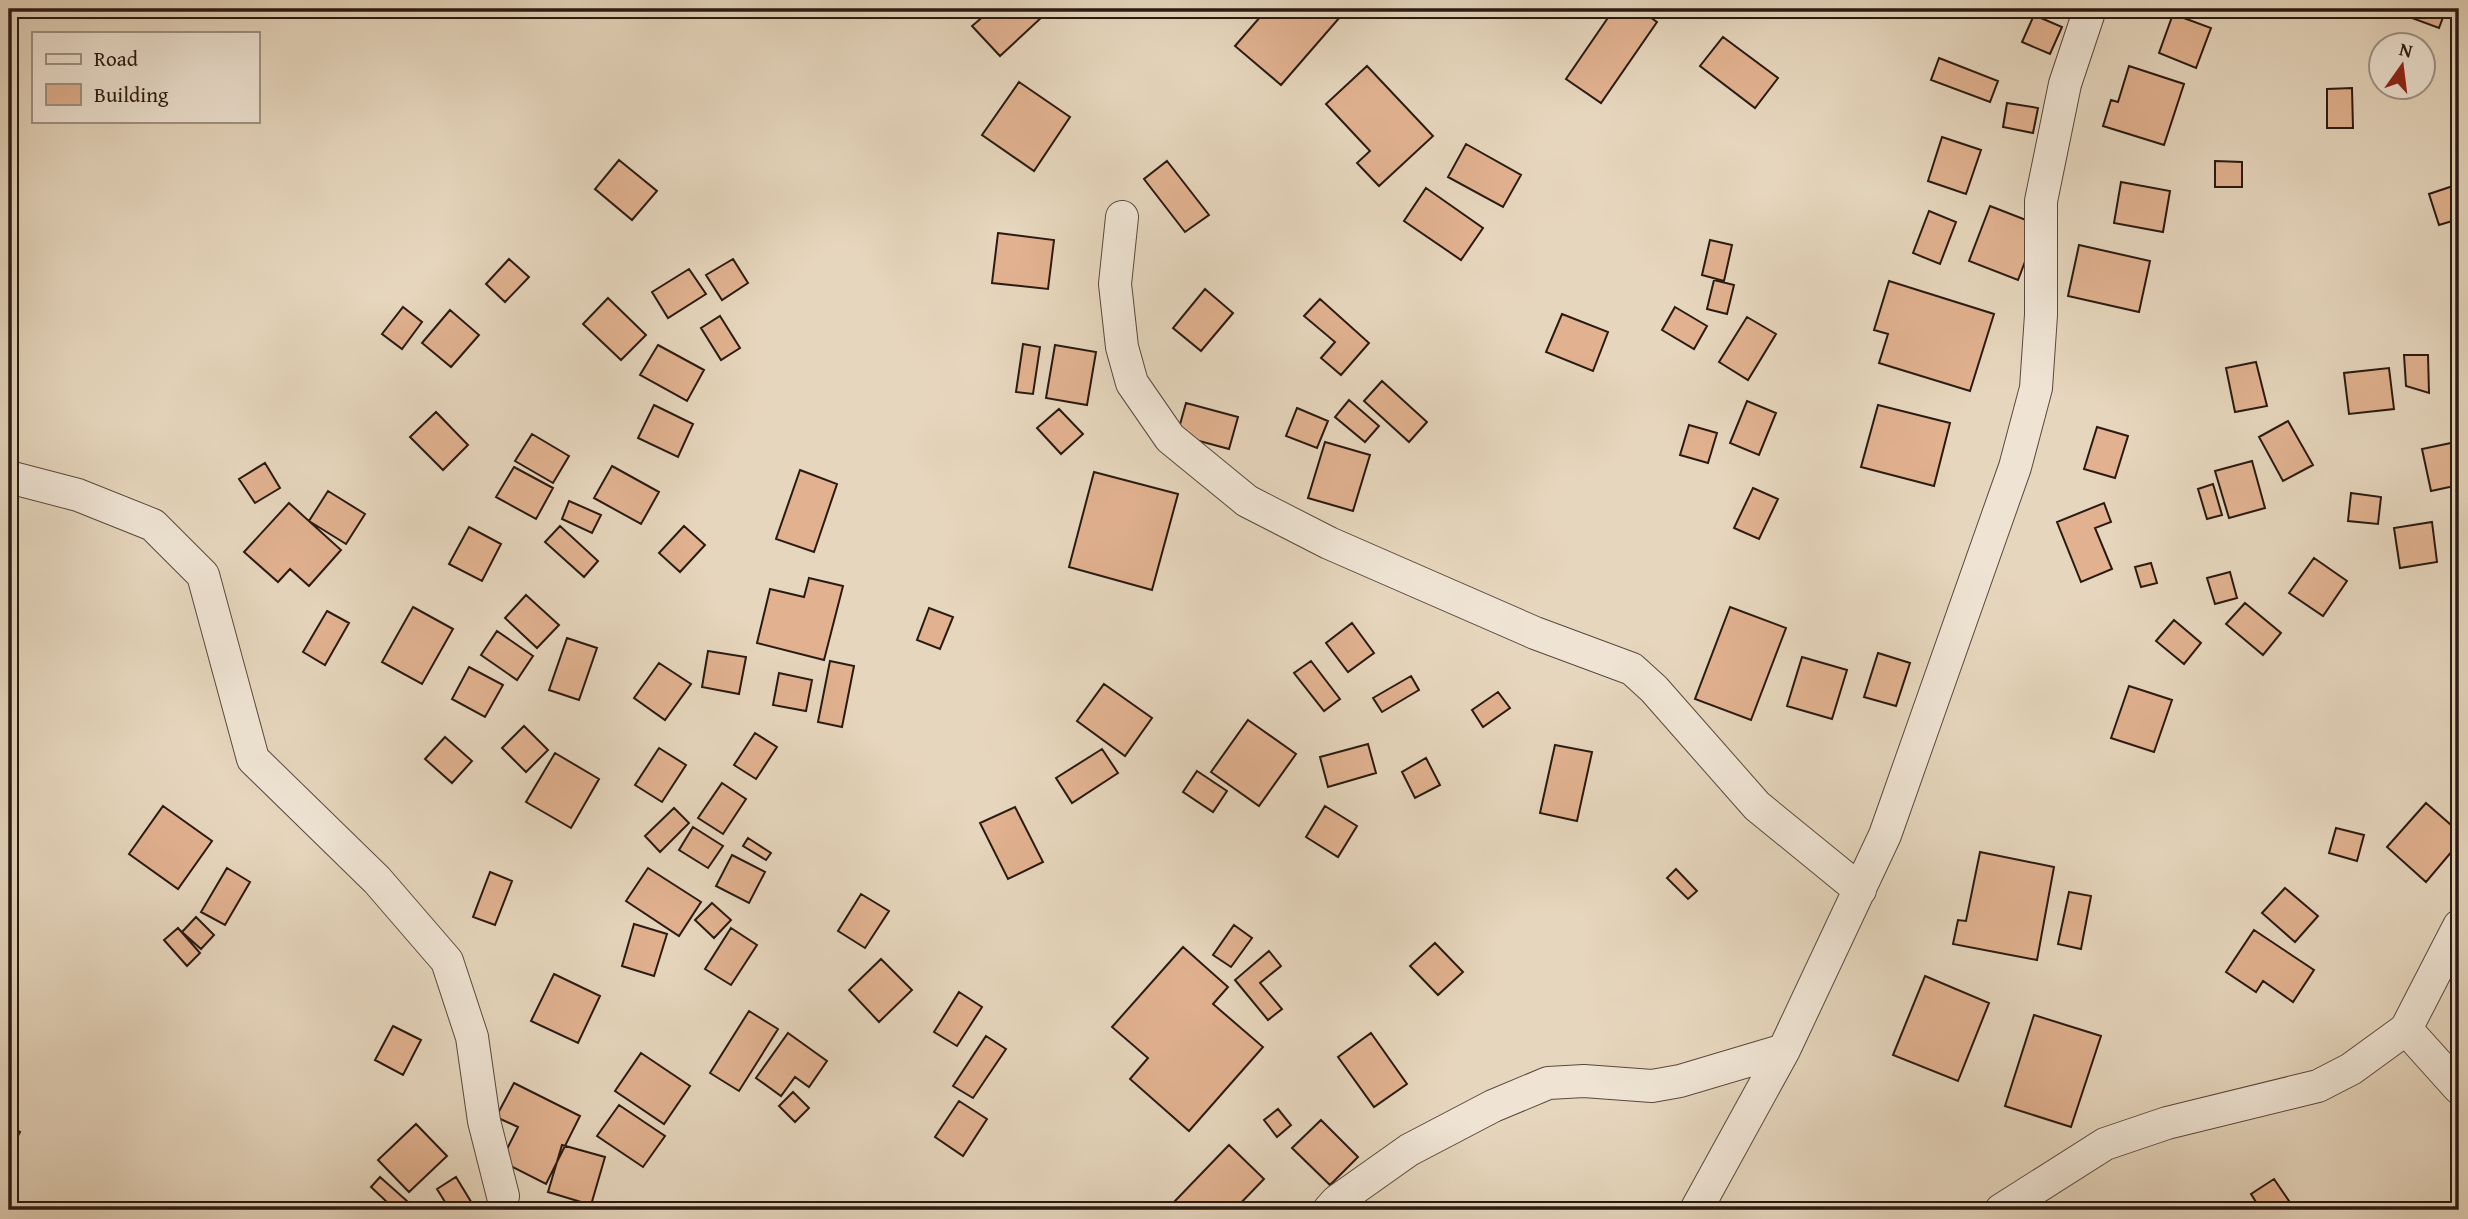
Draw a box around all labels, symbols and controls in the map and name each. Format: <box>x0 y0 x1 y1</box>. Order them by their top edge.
legend <box>32 32 259 122</box>
north arrow <box>2366 32 2436 102</box>
text: N <box>2397 34 2416 65</box>
text: Road <box>94 43 139 74</box>
text: Building <box>94 79 169 110</box>

